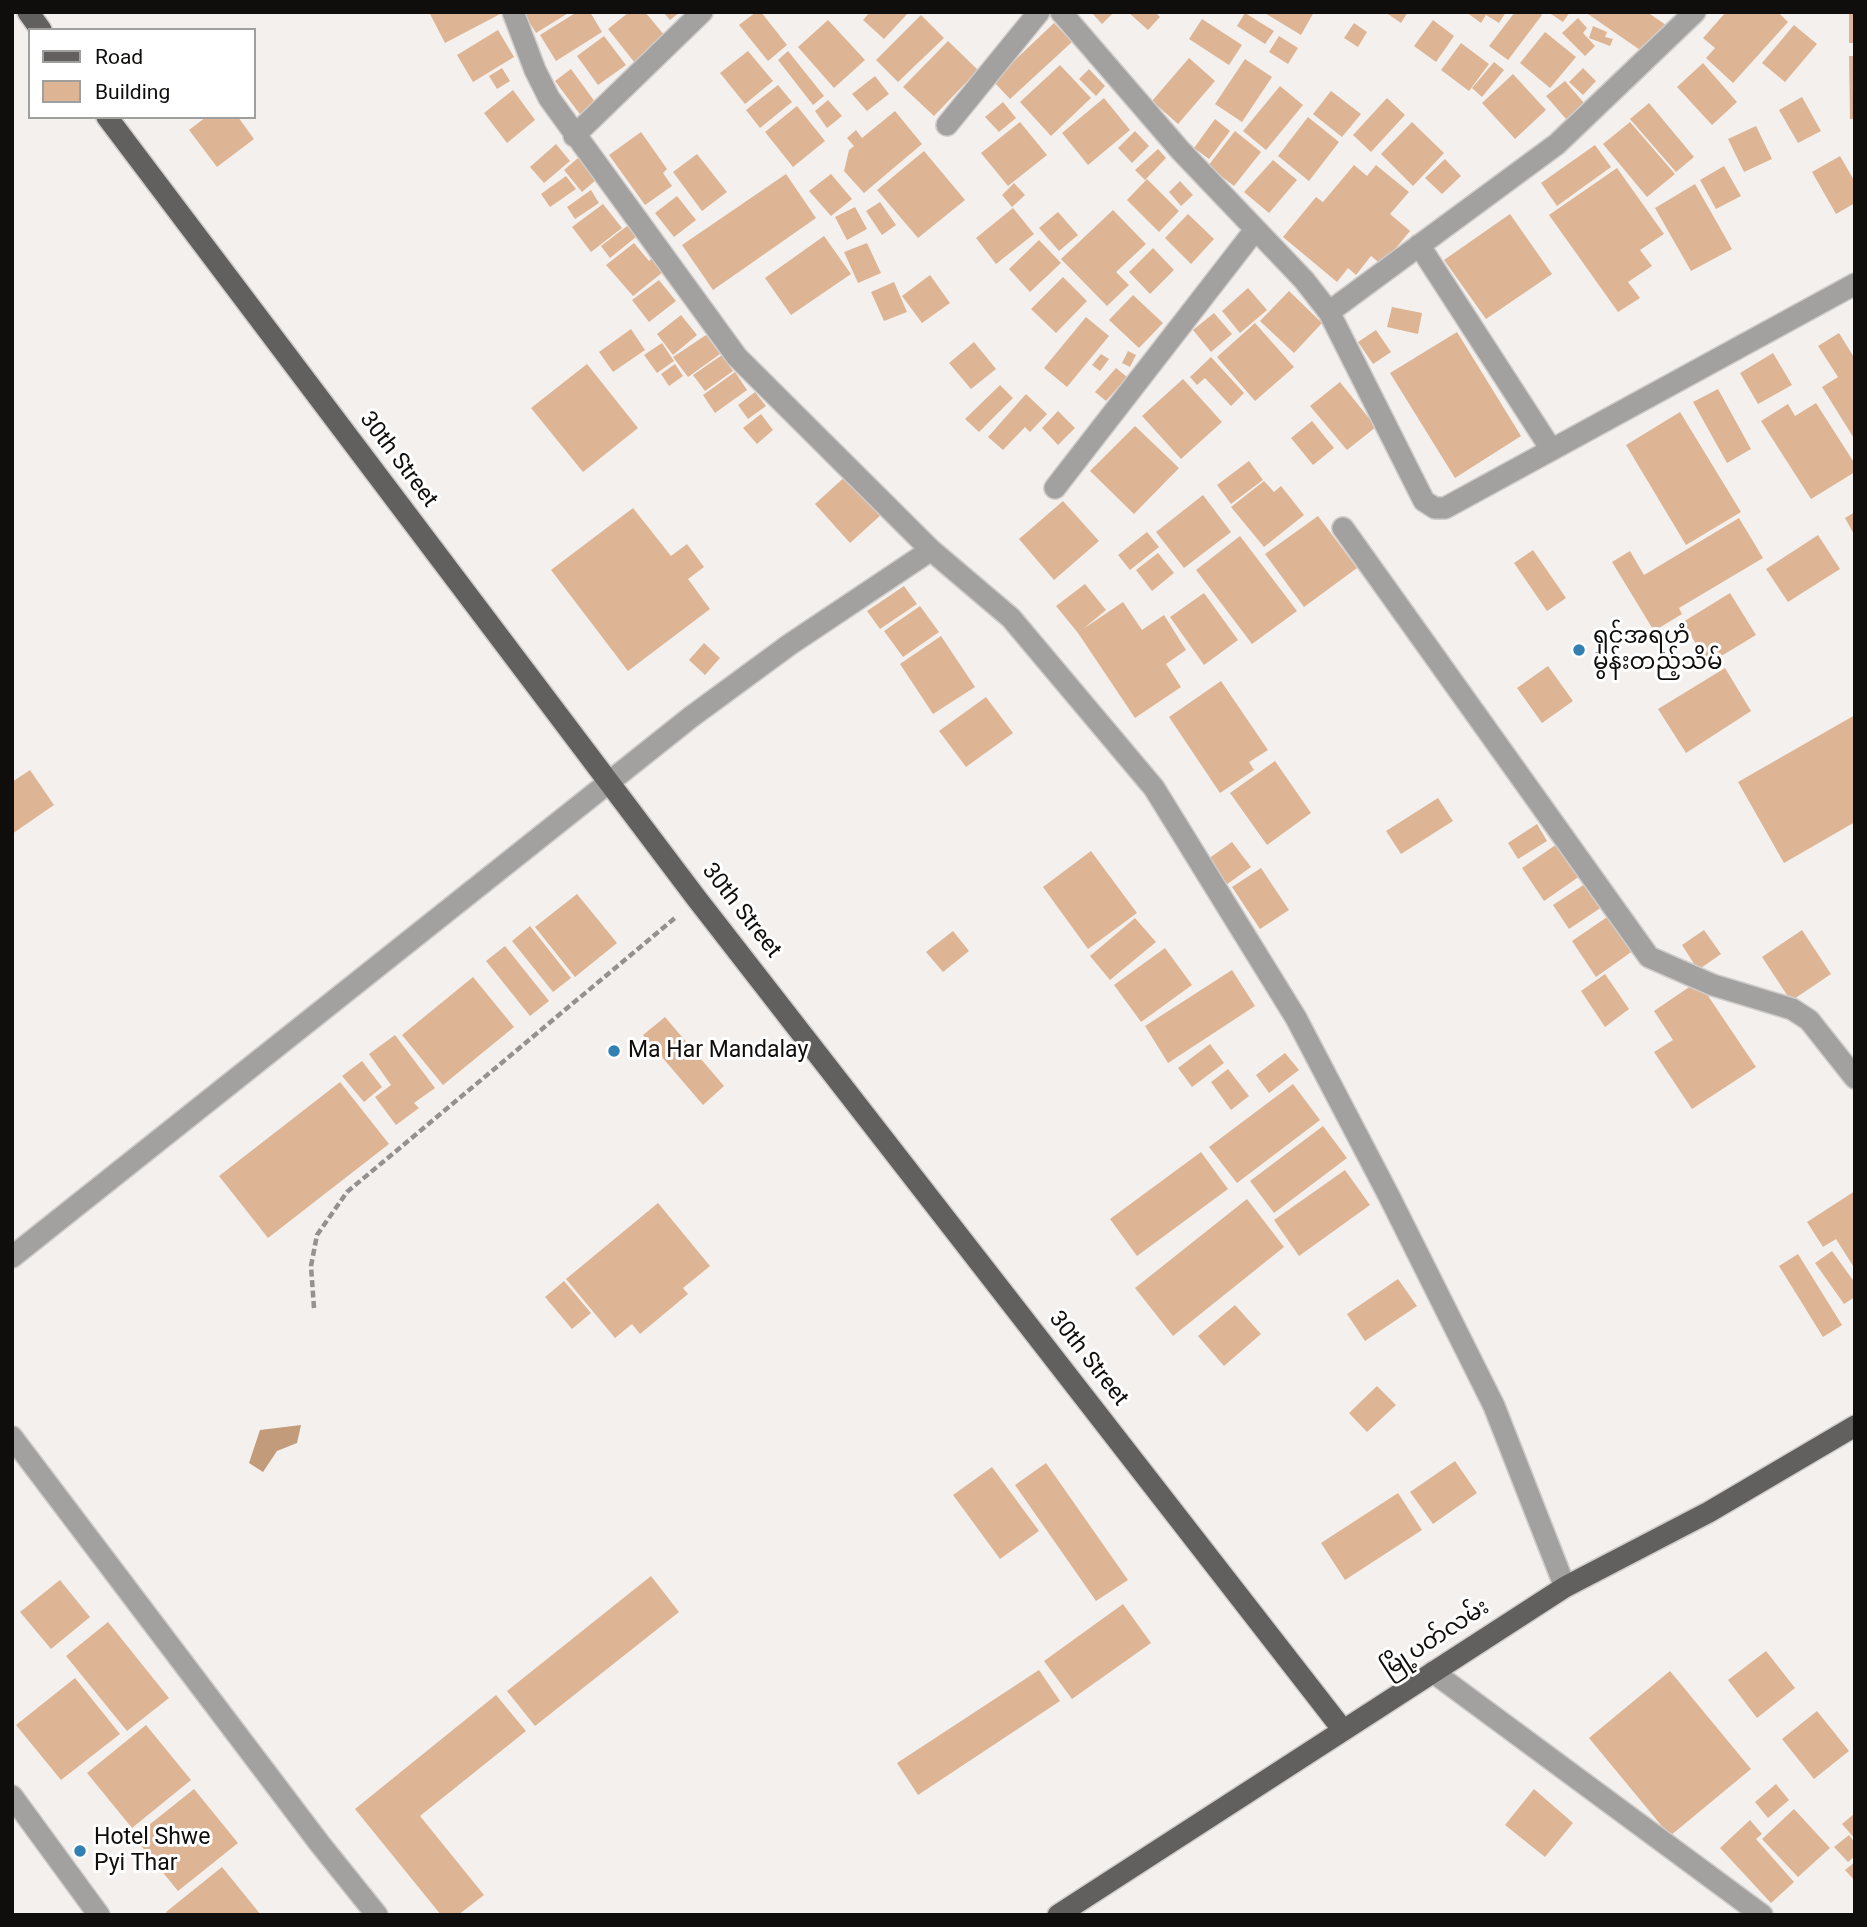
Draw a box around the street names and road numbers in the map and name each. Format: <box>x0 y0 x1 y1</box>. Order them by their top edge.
street label: 30th Street <box>353 407 443 513</box>
street label: 30th Street <box>696 858 786 964</box>
street label: 30th Street <box>1043 1306 1133 1412</box>
street label: မြို့ပတ်လမ်း <box>1377 1594 1495 1684</box>

